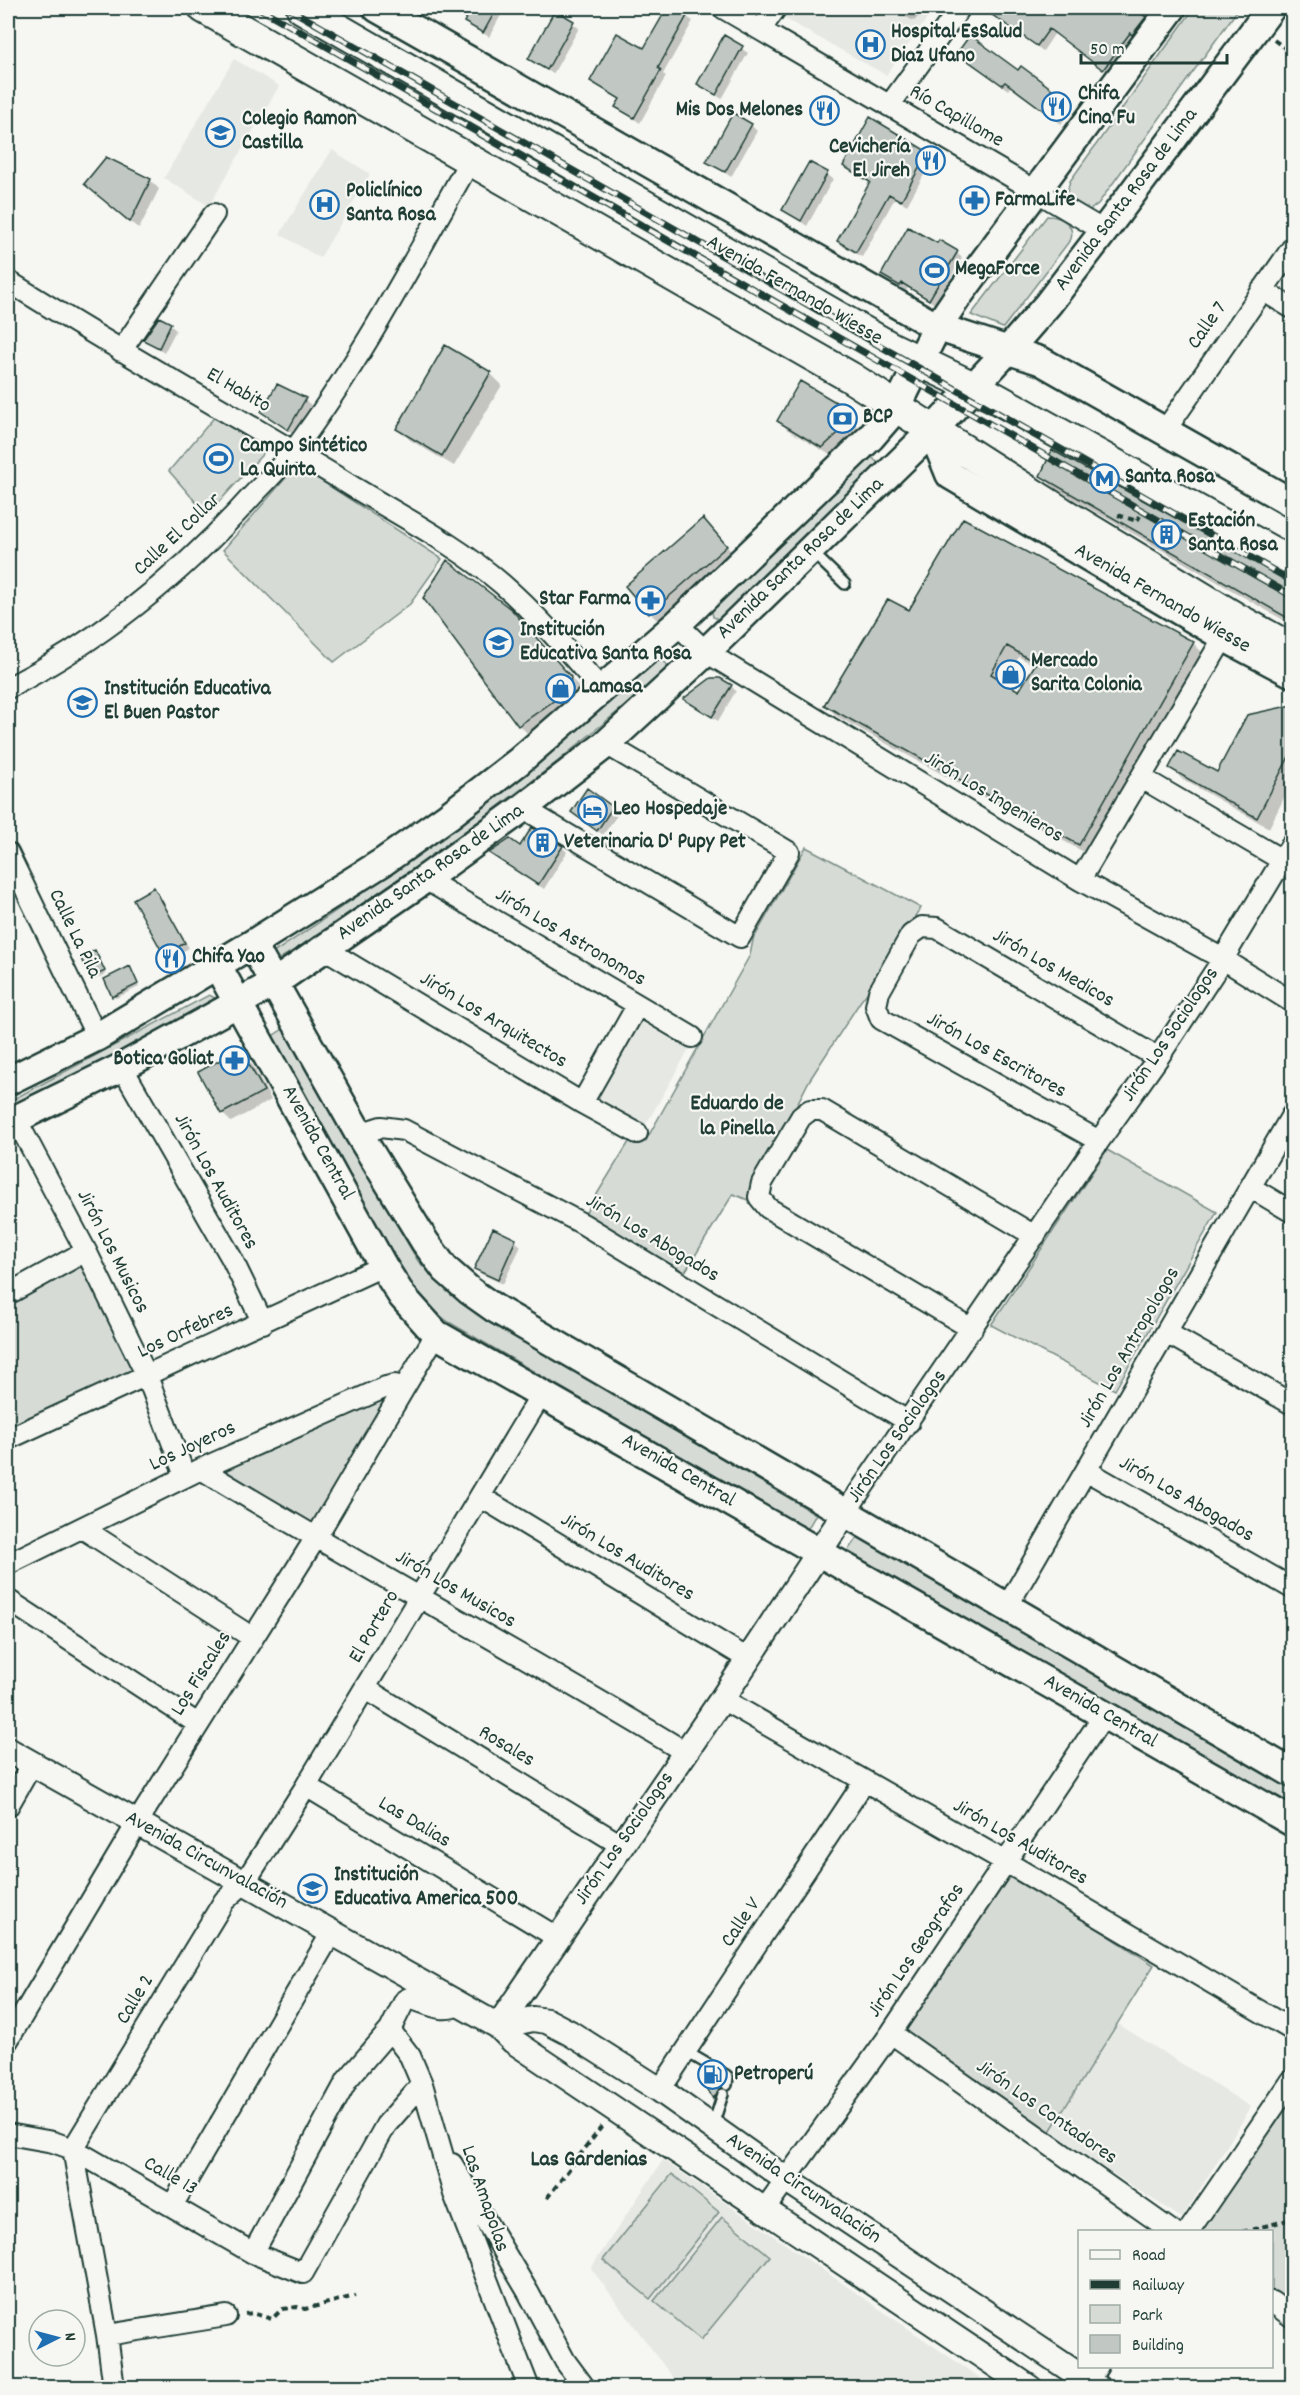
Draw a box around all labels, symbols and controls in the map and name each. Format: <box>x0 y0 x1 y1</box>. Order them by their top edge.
place label: Hospital EsSalud Diaz Ufano <box>891 18 1022 72</box>
scale bar <box>1081 27 1226 65</box>
hospital icon: Hospital EsSalud Diaz Ufano <box>854 29 886 61</box>
text: 50 m <box>1090 38 1125 63</box>
street label: Río Capillome <box>903 78 1009 156</box>
place label: Chifa Cina Fu <box>1078 80 1135 134</box>
restaurant icon: Chifa Cina Fu <box>1041 91 1073 123</box>
restaurant icon: Mis Dos Melones <box>808 95 840 127</box>
place label: Mis Dos Melones <box>676 96 803 126</box>
street label: Avenida Santa Rosa de Lima <box>1048 101 1207 298</box>
place label: Colegio Ramon Castilla <box>242 105 357 159</box>
school or university icon: Colegio Ramon Castilla <box>205 116 237 148</box>
place label: Cevichería El Jireh <box>829 133 911 187</box>
restaurant icon: Cevichería El Jireh <box>915 144 947 176</box>
place label: Policlínico Santa Rosa <box>346 177 437 231</box>
pharmacy icon: FarmaLife <box>958 185 990 217</box>
place label: FarmaLife <box>995 186 1075 216</box>
hospital icon: Policlínico Santa Rosa <box>309 188 341 220</box>
street label: Avenida Fernando Wiesse <box>700 228 888 354</box>
sports icon: MegaForce <box>918 254 950 286</box>
place label: MegaForce <box>955 255 1040 285</box>
street label: Calle 7 <box>1181 296 1235 356</box>
street label: El Habito <box>200 361 276 421</box>
bank icon: BCP <box>826 402 858 434</box>
place label: BCP <box>863 403 893 433</box>
place label: Campo Sintético La Quinta <box>240 432 367 486</box>
sports icon: Campo Sintético La Quinta <box>203 443 235 475</box>
metro station icon: Santa Rosa <box>1088 462 1120 494</box>
place label: Santa Rosa <box>1125 463 1216 493</box>
street label: Avenida Santa Rosa de Lima <box>711 470 892 647</box>
street label: Calle El Collar <box>127 486 229 584</box>
place label: Estación Santa Rosa <box>1188 507 1279 561</box>
building icon: Estación Santa Rosa <box>1151 518 1183 550</box>
street label: Avenida Fernando Wiesse <box>1068 536 1256 662</box>
pharmacy icon: Star Farma <box>635 584 667 616</box>
place label: Star Farma <box>539 585 631 615</box>
place label: Institución Educativa Santa Rosa <box>520 616 692 670</box>
school or university icon: Institución Educativa Santa Rosa <box>483 627 515 659</box>
place label: Mercado Sarita Colonia <box>1031 647 1143 701</box>
shop icon: Mercado Sarita Colonia <box>994 658 1026 690</box>
shop icon: Lamasa <box>544 672 576 704</box>
place label: Lamasa <box>581 673 644 703</box>
place label: Institución Educativa El Buen Pastor <box>104 675 272 729</box>
school or university icon: Institución Educativa El Buen Pastor <box>67 686 99 718</box>
street label: Jirón Los Ingenieros <box>917 744 1069 852</box>
hotel icon: Leo Hospedaje <box>576 794 608 826</box>
place label: Leo Hospedaje <box>613 795 727 825</box>
street label: Avenida Santa Rosa de Lima <box>331 796 532 949</box>
building icon: Veterinaria D' Pupy Pet <box>527 827 559 859</box>
place label: Veterinaria D' Pupy Pet <box>564 828 746 858</box>
street label: Jirón Los Astronomos <box>489 881 651 995</box>
street label: Calle La Pila <box>40 884 109 985</box>
street label: Jirón Los Medicos <box>986 922 1120 1016</box>
restaurant icon: Chifa Yao <box>155 942 187 974</box>
place label: Chifa Yao <box>192 943 265 973</box>
street label: Jirón Los Sociologos <box>1115 962 1227 1108</box>
street label: Jirón Los Arquitectos <box>413 965 573 1077</box>
street label: Jirón Los Escritores <box>920 1005 1072 1107</box>
pharmacy icon: Botica Goliat <box>219 1044 251 1076</box>
place label: Botica Goliat <box>114 1045 214 1075</box>
street label: Avenida Central <box>273 1080 361 1206</box>
district label: Eduardo de la Pinella <box>690 1089 784 1145</box>
street label: Jirón Los Auditores <box>165 1108 265 1256</box>
street label: Jirón Los Musicos <box>68 1185 156 1319</box>
street label: Jirón Los Abogados <box>579 1187 725 1291</box>
street label: Jirón Los Antropologos <box>1072 1262 1188 1434</box>
street label: Los Orfebres <box>133 1297 239 1367</box>
street label: Jirón Los Sociologos <box>841 1364 955 1510</box>
street label: Los Joyeros <box>145 1414 241 1480</box>
street label: Avenida Central <box>615 1426 741 1516</box>
street label: Jirón Los Abogados <box>1113 1449 1259 1551</box>
street label: Jirón Los Auditores <box>554 1506 700 1610</box>
street label: Jirón Los Musicos <box>389 1543 521 1637</box>
street label: El Portero <box>342 1585 408 1669</box>
street label: Los Fiscales <box>164 1626 240 1722</box>
street label: Avenida Central <box>1037 1667 1163 1757</box>
street label: Rosales <box>472 1718 540 1776</box>
street label: Jirón Los Sociologos <box>568 1766 682 1912</box>
street label: Las Dalias <box>372 1789 456 1857</box>
street label: Jirón Los Auditores <box>947 1792 1093 1894</box>
street label: Avenida Circunvalación <box>119 1804 293 1918</box>
place label: Institución Educativa America 500 <box>334 1861 518 1915</box>
school or university icon: Institución Educativa America 500 <box>297 1872 329 1904</box>
street label: Jirón Los Geografos <box>861 1878 973 2024</box>
street label: Calle V <box>714 1892 770 1954</box>
street label: Calle 2 <box>109 1969 163 2031</box>
street label: Jirón Los Contadores <box>969 2053 1123 2173</box>
fuel station icon: Petroperú <box>697 2059 729 2091</box>
place label: Petroperú <box>734 2060 813 2090</box>
street label: Avenida Circunvalación <box>719 2126 887 2252</box>
street label: Las Amapolas <box>452 2142 516 2256</box>
district label: Las Gardenias <box>531 2145 647 2176</box>
street label: Calle 13 <box>137 2149 203 2205</box>
legend <box>1078 2230 1273 2368</box>
text: Road <box>1132 2244 1166 2269</box>
text: Railway <box>1132 2274 1185 2299</box>
text: Park <box>1132 2304 1163 2329</box>
north arrow <box>27 2308 87 2368</box>
text: N <box>58 2332 81 2342</box>
text: Building <box>1132 2334 1184 2359</box>

